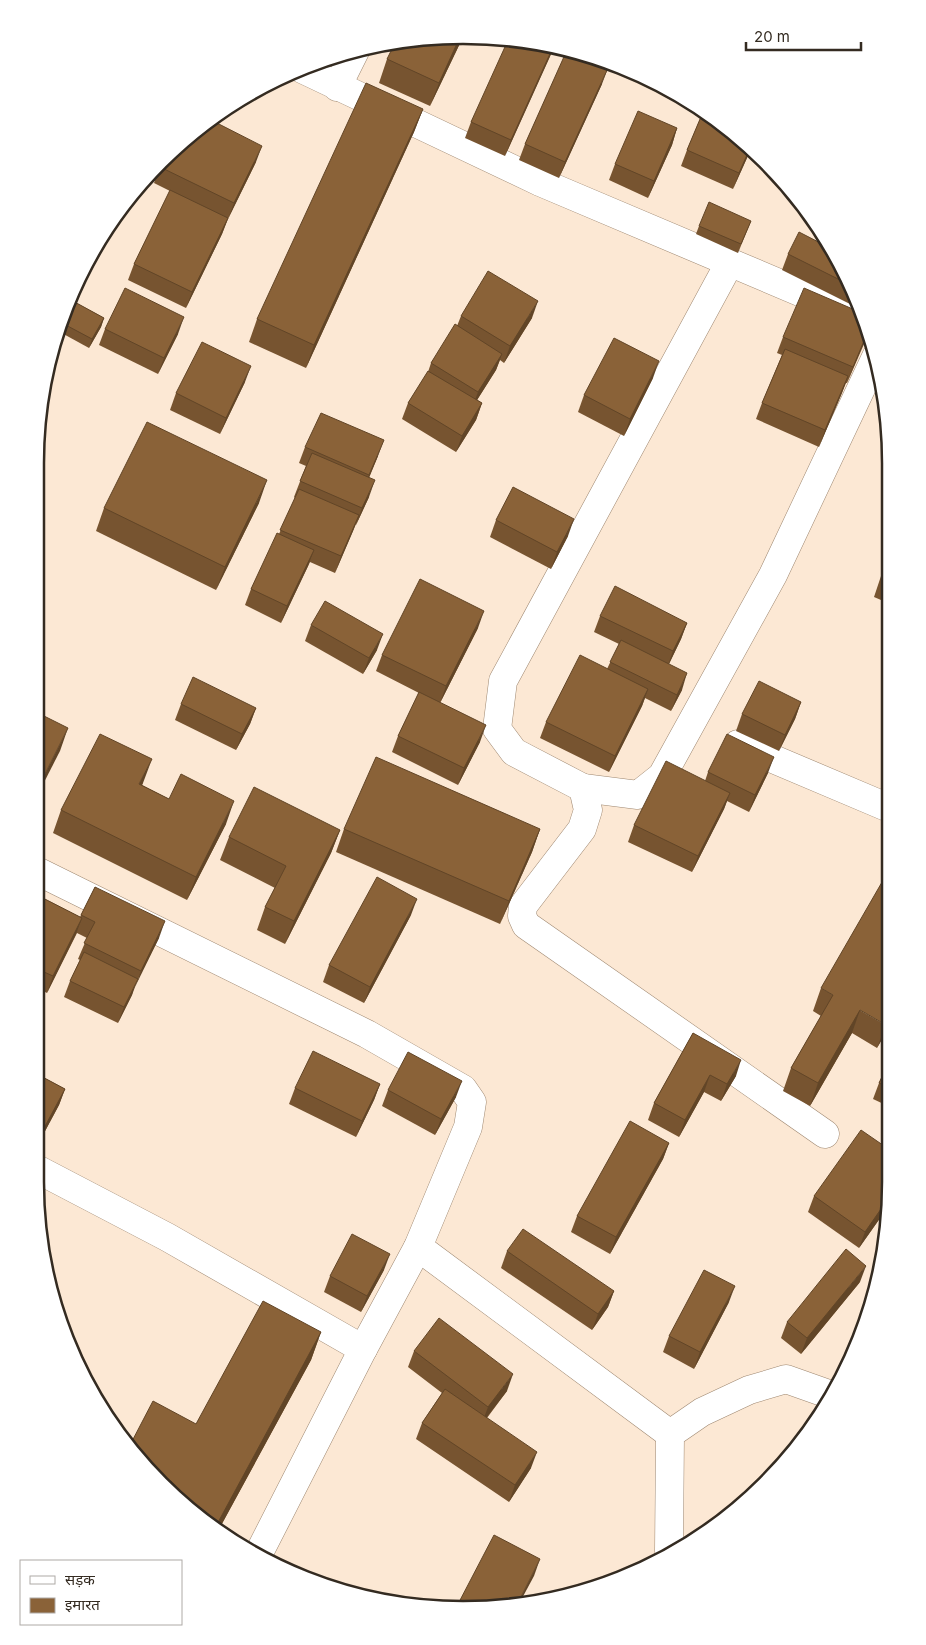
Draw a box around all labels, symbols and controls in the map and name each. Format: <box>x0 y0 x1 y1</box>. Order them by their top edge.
scale bar <box>746 20 861 52</box>
text: 20 m <box>754 27 790 46</box>
legend <box>20 1560 182 1625</box>
text: सड़क <box>65 1570 95 1589</box>
text: इमारत <box>65 1595 100 1614</box>

